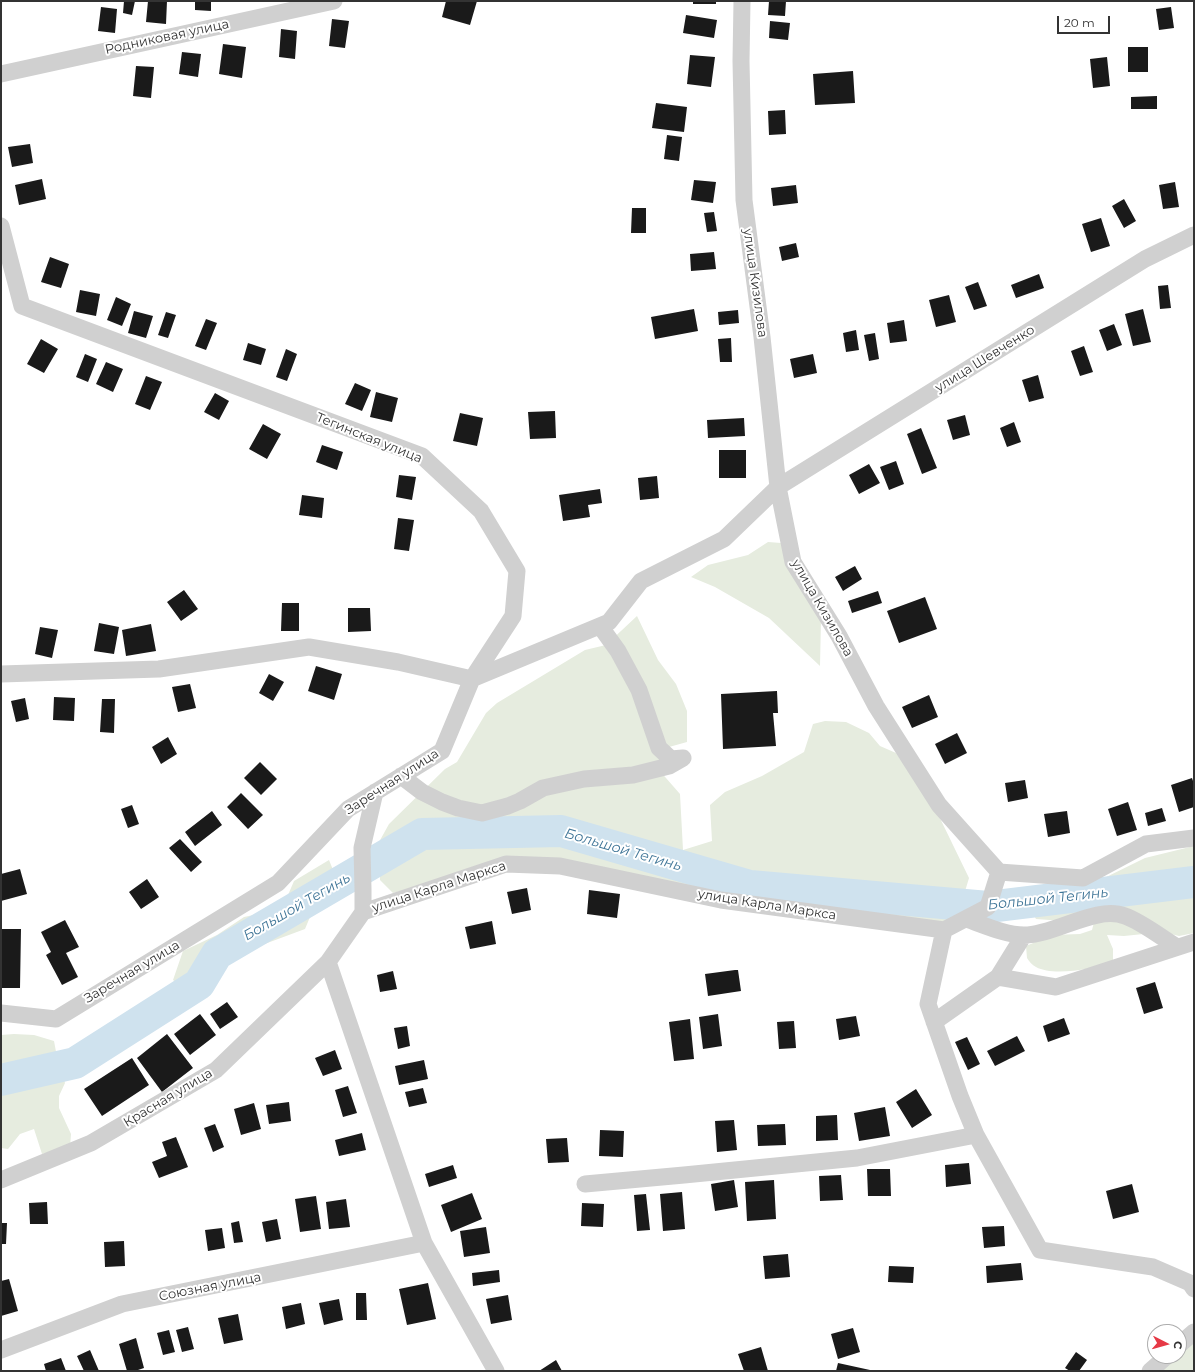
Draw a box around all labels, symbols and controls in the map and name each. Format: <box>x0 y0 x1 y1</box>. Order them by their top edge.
scale bar <box>1059 8 1112 34</box>
text: 20 m <box>1064 15 1095 30</box>
street label: Родниковая улица <box>104 16 230 58</box>
street label: улица Кизилова <box>740 228 770 338</box>
street label: улица Шевченко <box>932 322 1038 396</box>
street label: Тегинская улица <box>314 410 424 466</box>
street label: улица Кизилова <box>788 557 856 659</box>
street label: Заречная улица <box>342 746 442 818</box>
water label: Большой Тегинь <box>563 825 683 875</box>
street label: улица Карла Маркса <box>370 858 508 916</box>
water label: Большой Тегинь <box>240 869 354 945</box>
water label: Большой Тегинь <box>987 884 1109 914</box>
street label: улица Карла Маркса <box>697 886 837 924</box>
street label: Заречная улица <box>81 937 183 1007</box>
street label: Красная улица <box>121 1065 215 1131</box>
street label: Союзная улица <box>158 1269 262 1305</box>
north arrow <box>1147 1324 1187 1364</box>
text: С <box>1171 1340 1185 1350</box>

